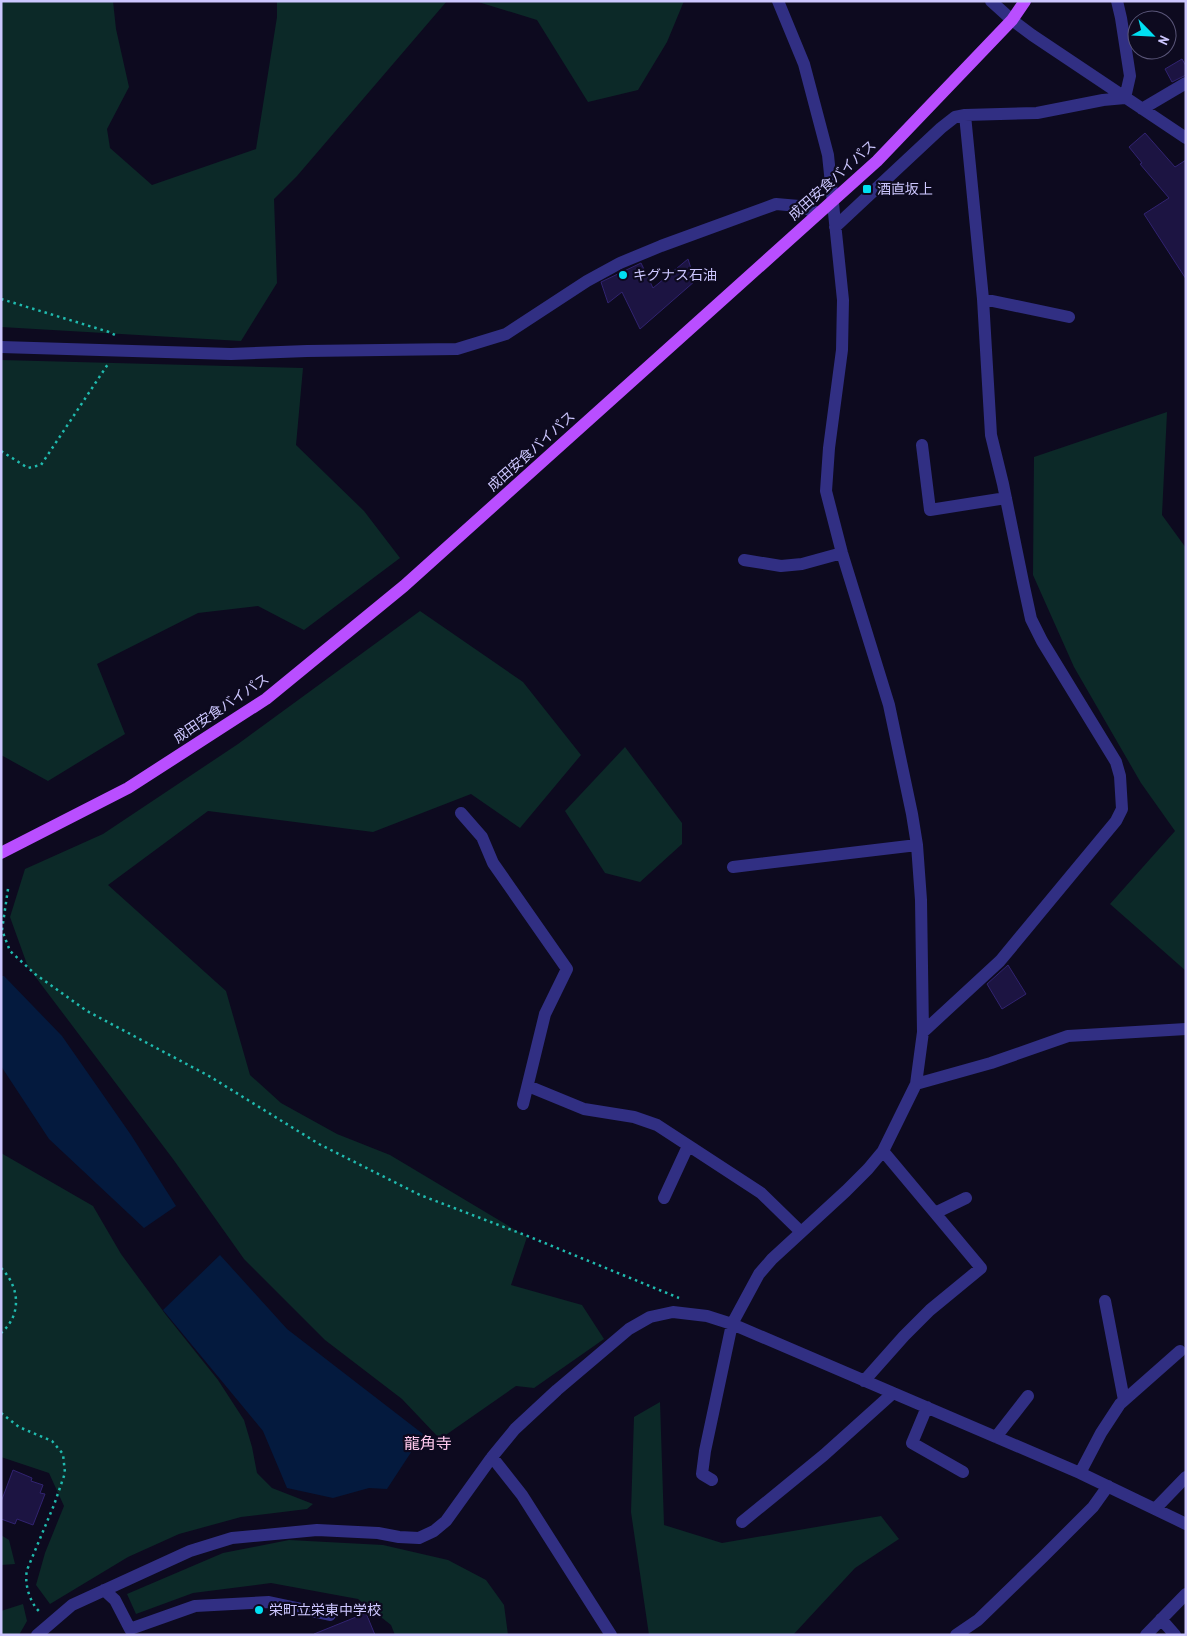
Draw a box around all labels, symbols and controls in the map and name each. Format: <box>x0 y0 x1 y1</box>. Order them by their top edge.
north arrow <box>1127 10 1177 60</box>
text: N <box>1154 33 1174 48</box>
street label: 成田安食バイパス <box>784 136 880 224</box>
place label: 酒直坂上 <box>877 180 933 198</box>
marker: 酒直坂上 <box>861 183 873 195</box>
place label: キグナス石油 <box>633 266 717 284</box>
marker: キグナス石油 <box>617 269 629 281</box>
street label: 成田安食バイパス <box>483 407 579 495</box>
street label: 成田安食バイパス <box>170 669 272 747</box>
district label: 龍角寺 <box>404 1432 452 1454</box>
place label: 栄町立栄東中学校 <box>269 1601 381 1619</box>
marker: 栄町立栄東中学校 <box>253 1604 265 1616</box>

